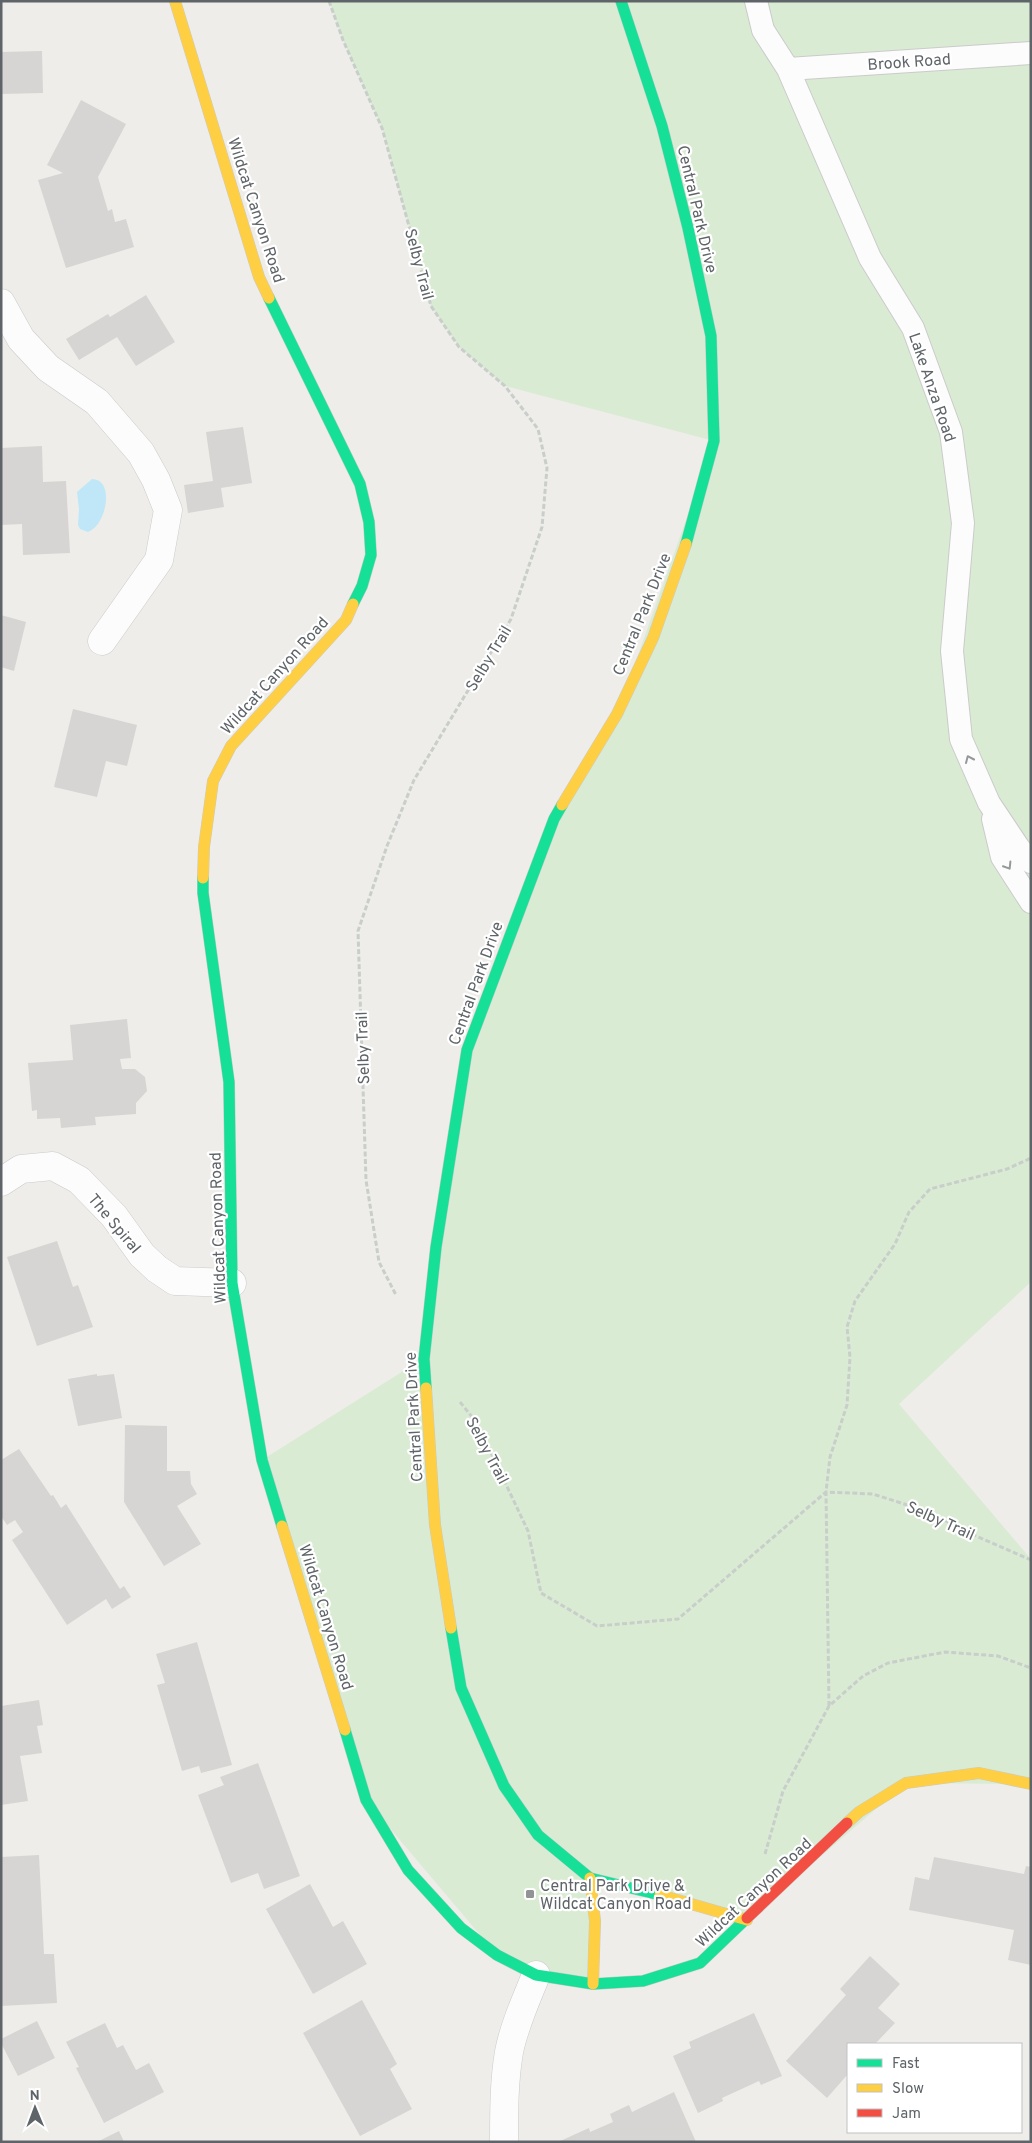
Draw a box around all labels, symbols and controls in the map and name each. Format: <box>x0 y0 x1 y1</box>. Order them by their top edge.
street label: Brook Road <box>867 50 952 76</box>
street label: Wildcat Canyon Road <box>222 135 288 286</box>
street label: Central Park Drive <box>672 144 720 275</box>
street label: Selby Trail <box>399 227 437 302</box>
street label: Lake Anza Road <box>903 330 959 445</box>
street label: Central Park Drive <box>609 551 677 679</box>
street label: Wildcat Canyon Road <box>217 613 334 739</box>
street label: Selby Trail <box>462 623 517 696</box>
one-way arrow <box>965 755 976 764</box>
one-way arrow <box>1002 861 1011 870</box>
street label: Central Park Drive <box>445 919 509 1048</box>
street label: Selby Trail <box>353 1011 375 1085</box>
street label: Wildcat Canyon Road <box>206 1152 232 1304</box>
street label: The Spiral <box>83 1190 144 1258</box>
street label: Central Park Drive <box>402 1351 428 1483</box>
street label: Selby Trail <box>460 1414 512 1488</box>
street label: Selby Trail <box>903 1498 978 1546</box>
street label: Wildcat Canyon Road <box>293 1542 357 1693</box>
street label: Wildcat Canyon Road <box>692 1834 817 1952</box>
place label: Central Park Drive & Wildcat Canyon Road <box>540 1877 692 1915</box>
marker: Central Park Drive & Wildcat Canyon Road <box>524 1888 536 1900</box>
legend <box>847 2043 1022 2133</box>
text: Fast <box>892 2055 920 2074</box>
text: Slow <box>892 2080 924 2099</box>
north arrow <box>10 2083 60 2133</box>
text: N <box>30 2088 40 2105</box>
text: Jam <box>892 2105 921 2124</box>

